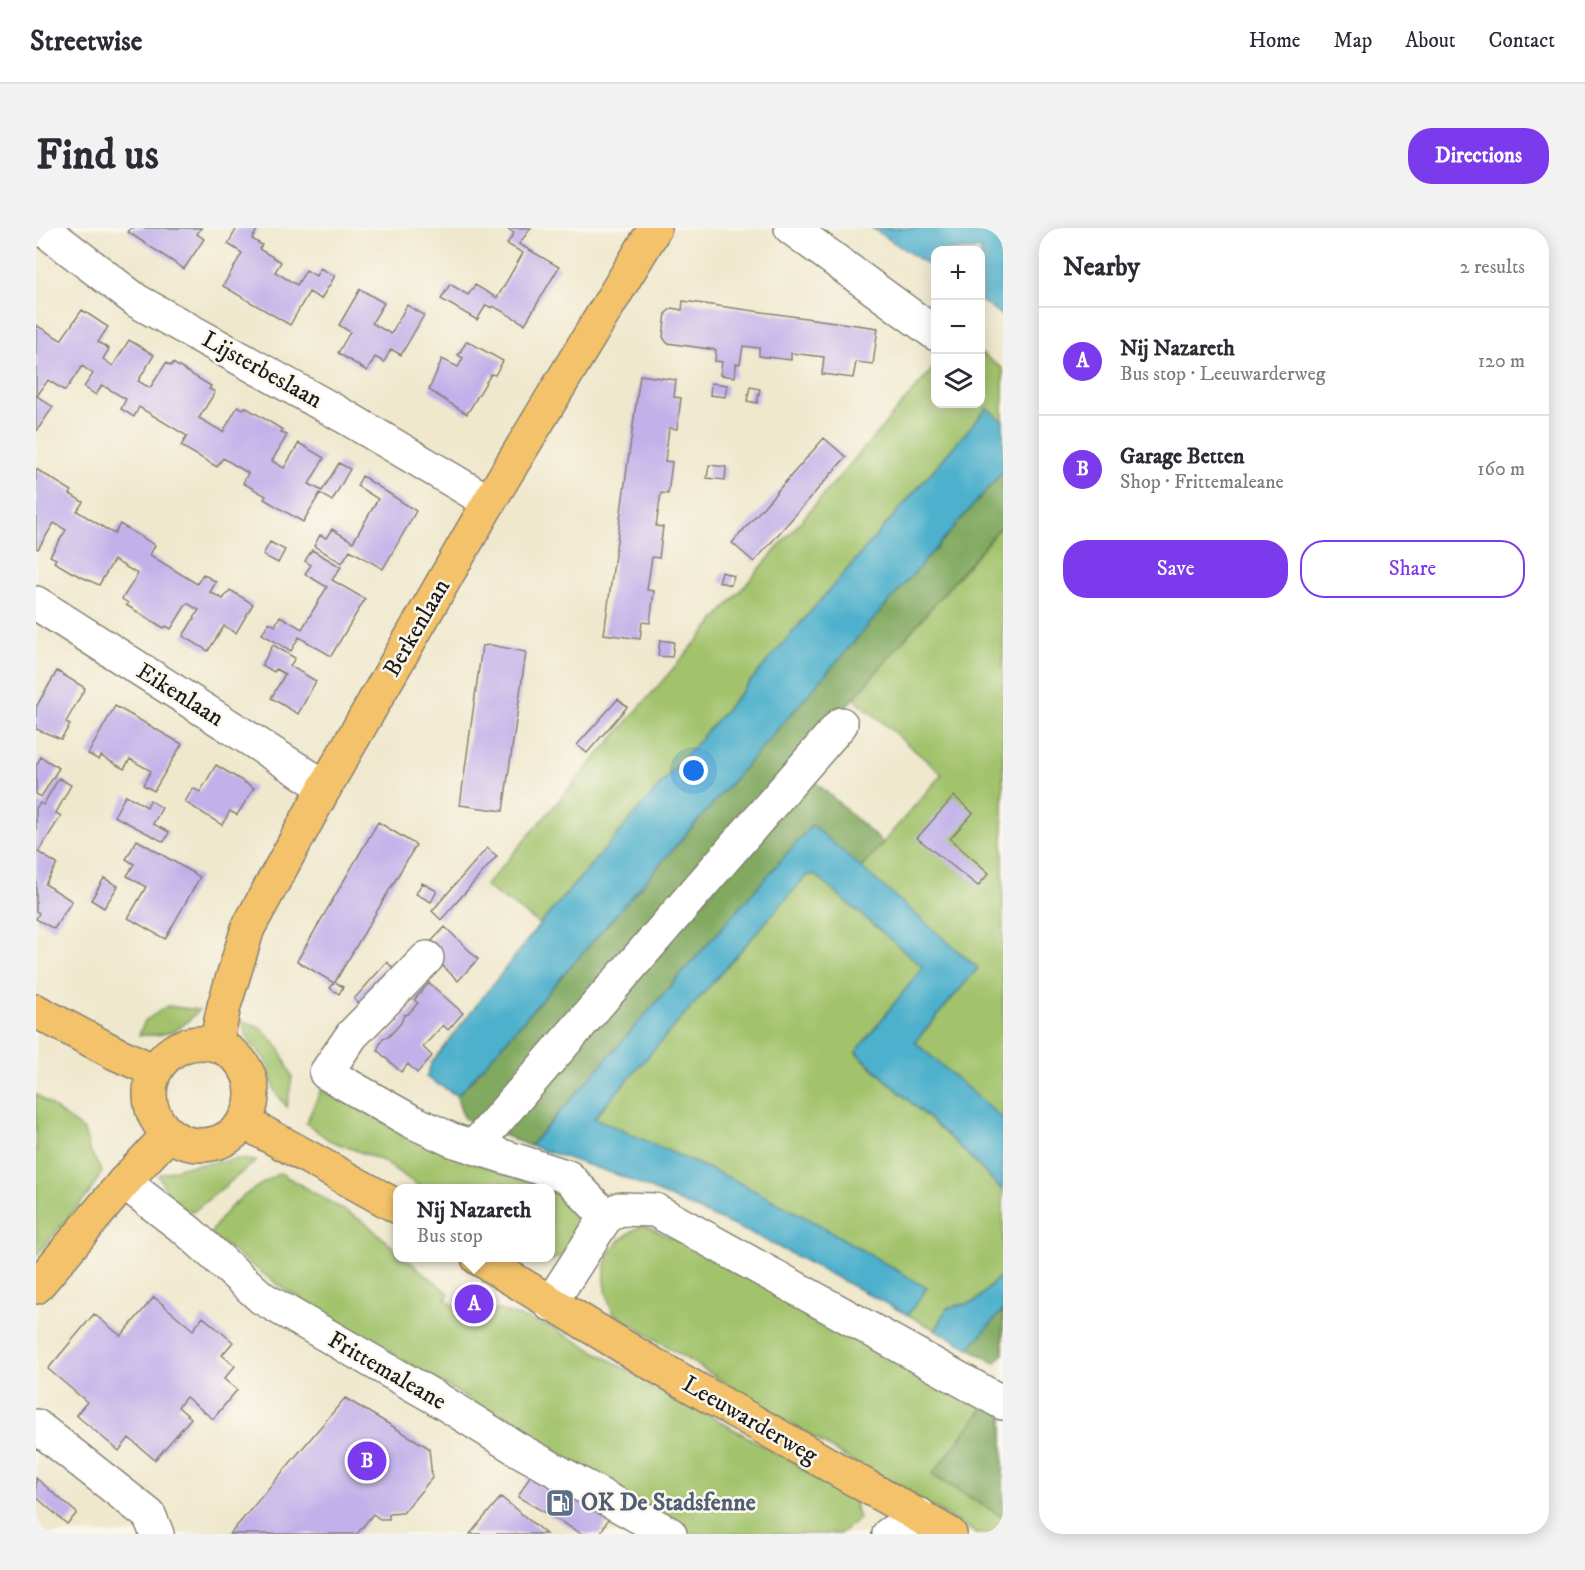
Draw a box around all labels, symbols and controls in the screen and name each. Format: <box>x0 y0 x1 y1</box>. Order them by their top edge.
text: Streetwise <box>30 24 142 59</box>
text: Home <box>1249 28 1301 54</box>
text: Map <box>1334 28 1372 54</box>
text: About <box>1405 28 1456 54</box>
text: Contact <box>1489 28 1555 54</box>
button: Directions <box>1408 128 1549 184</box>
text: Find us <box>36 130 159 182</box>
map controls <box>931 246 985 408</box>
button: + <box>931 246 985 300</box>
text: Nearby <box>1063 251 1140 284</box>
text: 2 results <box>1460 255 1525 280</box>
button: − <box>931 300 985 354</box>
street label: Lijsterbeslaan <box>196 325 328 416</box>
text: Nij Nazareth <box>1120 335 1235 362</box>
text: A <box>1076 349 1089 374</box>
text: 120 m <box>1478 349 1525 374</box>
button: layers <box>931 354 985 408</box>
text: Bus stop · Leeuwarderweg <box>1120 362 1325 387</box>
text: Garage Betten <box>1120 443 1245 470</box>
text: B <box>1076 457 1089 482</box>
text: 160 m <box>1477 457 1525 482</box>
text: Shop · Frittemaleane <box>1120 470 1284 495</box>
button: Save <box>1063 540 1288 598</box>
button: Share <box>1300 540 1525 598</box>
street label: Berkenlaan <box>377 573 457 682</box>
street label: Eikenlaan <box>131 656 230 734</box>
your location <box>679 756 708 785</box>
popup <box>393 1184 555 1262</box>
text: Nij Nazareth <box>417 1197 531 1224</box>
text: Bus stop <box>417 1224 483 1249</box>
pin: A <box>454 1282 494 1326</box>
street label: Frittemaleane <box>322 1325 452 1417</box>
street label: Leeuwarderweg <box>677 1369 823 1471</box>
pin: B <box>348 1438 386 1484</box>
fuel station icon: OK De Stadsfenne <box>544 1487 576 1519</box>
place label: OK De Stadsfenne <box>581 1488 756 1518</box>

